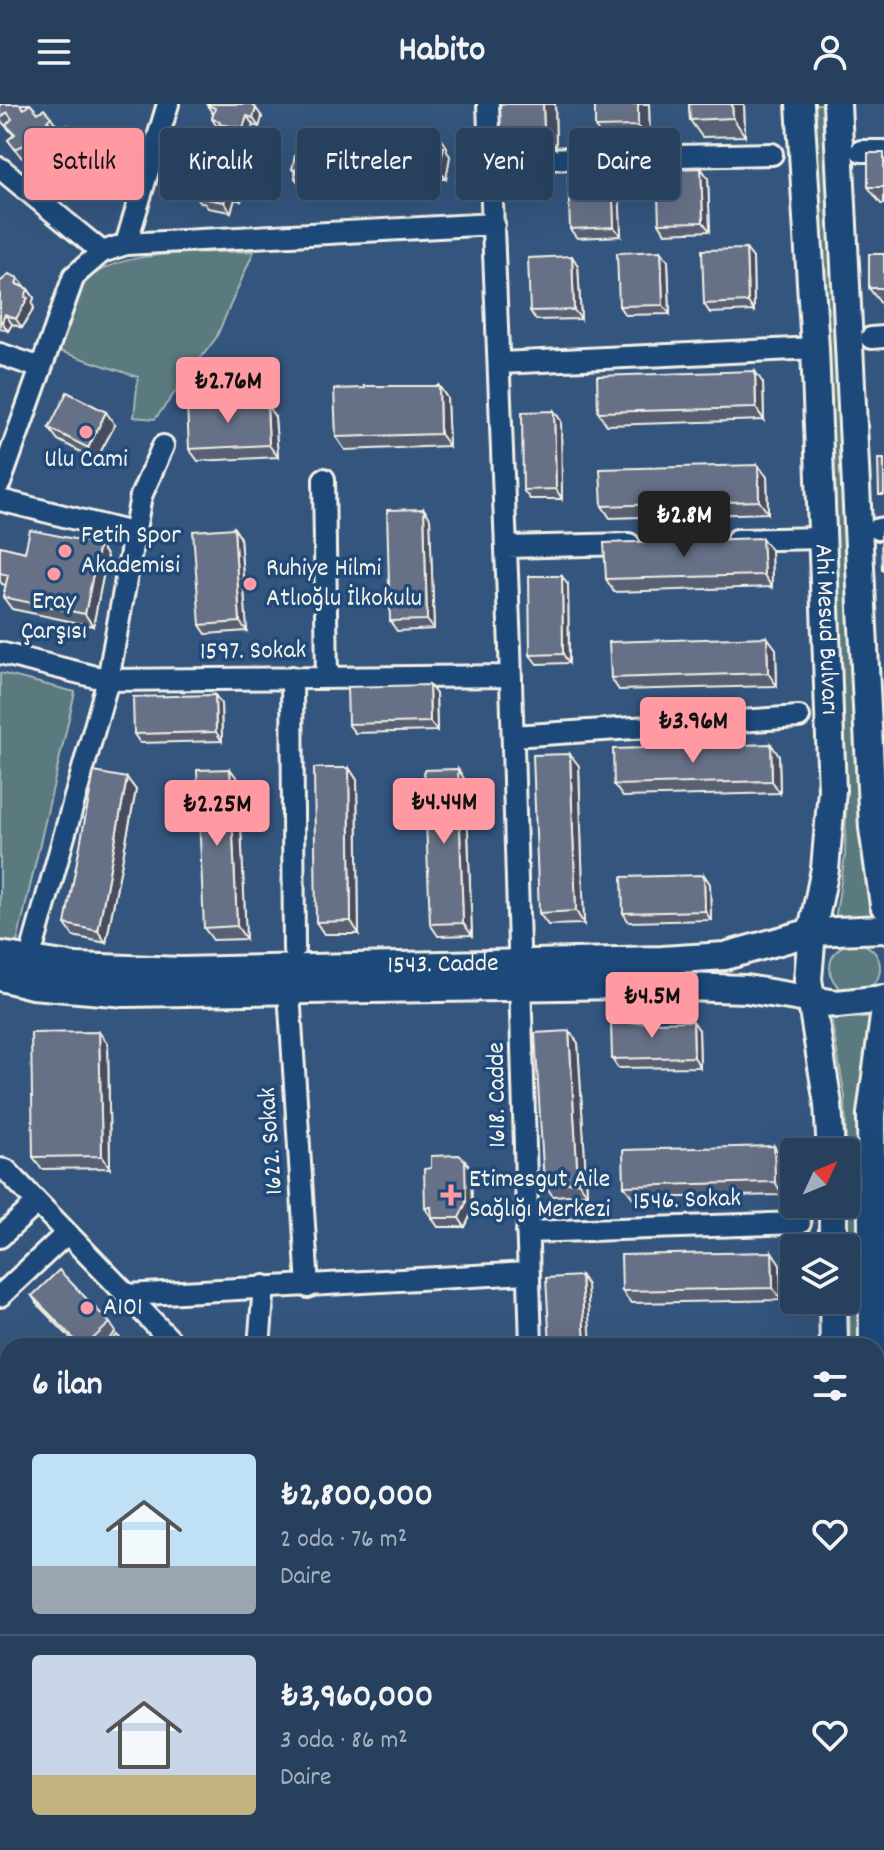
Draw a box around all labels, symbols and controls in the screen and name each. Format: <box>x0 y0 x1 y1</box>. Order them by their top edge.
text: Habito <box>399 26 485 78</box>
icon: menu <box>32 30 76 74</box>
icon: person <box>808 30 852 74</box>
chip: Satılık <box>24 128 144 200</box>
chip: Kiralık <box>160 128 281 200</box>
chip: Filtreler <box>297 128 440 200</box>
chip: Yeni <box>456 128 553 200</box>
chip: Daire <box>569 128 680 200</box>
pin: ₺2.76M <box>163 357 293 425</box>
text: ₺2.76M <box>194 364 262 401</box>
marker: Ulu Cami <box>77 423 95 441</box>
place label: Ulu Cami <box>44 442 128 479</box>
pin: ₺2.8M <box>628 491 740 559</box>
text: ₺2.8M <box>656 498 712 535</box>
place label: Fetih Spor Akademisi <box>81 518 181 585</box>
marker: Fetih Spor Akademisi <box>56 542 74 560</box>
street label: Ahi Mesud Bulvarı <box>804 543 848 716</box>
place label: Ruhiye Hilmi Atlıoğlu İlkokulu <box>266 551 422 618</box>
marker: Eray Çarşısı <box>45 565 63 583</box>
marker: Ruhiye Hilmi Atlıoğlu İlkokulu <box>241 575 259 593</box>
place label: Eray Çarşısı <box>21 584 87 651</box>
street label: 1597. Sokak <box>199 633 307 671</box>
pin: ₺3.96M <box>628 697 758 765</box>
text: ₺3.96M <box>658 704 728 741</box>
pin: ₺4.44M <box>379 778 509 846</box>
pin: ₺2.25M <box>152 780 282 848</box>
text: ₺4.44M <box>411 785 477 822</box>
text: ₺2.25M <box>183 787 251 824</box>
street label: 1543. Cadde <box>387 945 499 985</box>
pin: ₺4.5M <box>596 972 708 1040</box>
text: ₺4.5M <box>624 979 680 1016</box>
street label: 1618. Cadde <box>479 1042 517 1148</box>
street label: 1622. Sokak <box>250 1086 294 1196</box>
north arrow <box>780 1138 860 1218</box>
map controls <box>780 1138 860 1314</box>
place label: Etimesgut Aile Sağlığı Merkezi <box>469 1162 610 1229</box>
street label: 1546. Sokak <box>632 1181 742 1221</box>
marker: Etimesgut Aile Sağlığı Merkezi <box>440 1184 462 1206</box>
button: layers <box>780 1234 860 1314</box>
place label: A101 <box>103 1290 143 1327</box>
marker: A101 <box>78 1299 96 1317</box>
text: 6 ilan <box>32 1362 102 1411</box>
icon: filters <box>808 1364 852 1408</box>
text: ₺2,800,000 <box>280 1473 433 1522</box>
icon: home <box>96 1486 192 1582</box>
icon: heart <box>808 1512 852 1556</box>
text: 2 oda · 76 m² <box>280 1522 407 1559</box>
text: Daire <box>280 1559 331 1596</box>
text: ₺3,960,000 <box>280 1674 433 1723</box>
icon: home <box>96 1687 192 1783</box>
icon: heart <box>808 1713 852 1757</box>
text: 3 oda · 86 m² <box>280 1723 408 1760</box>
text: Daire <box>280 1760 331 1797</box>

